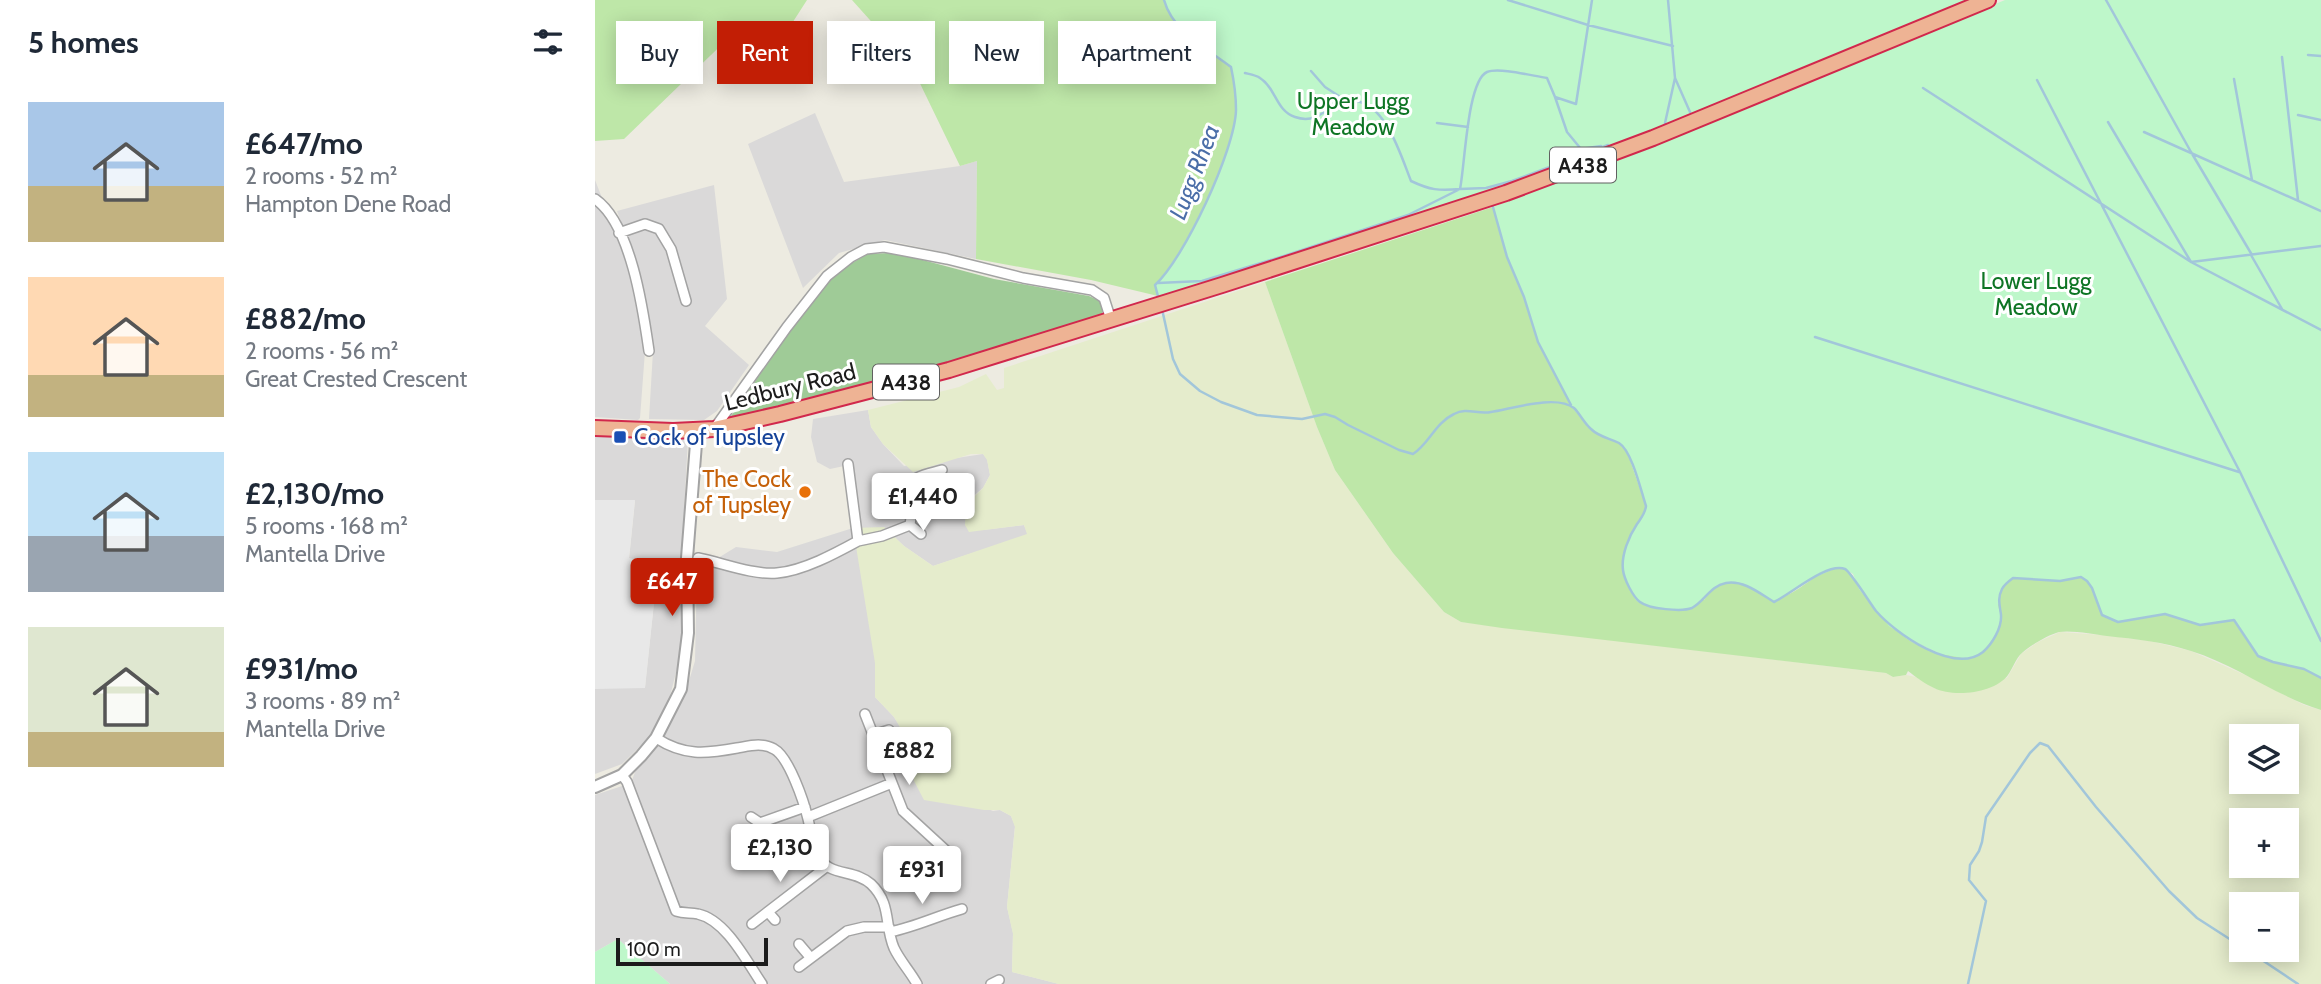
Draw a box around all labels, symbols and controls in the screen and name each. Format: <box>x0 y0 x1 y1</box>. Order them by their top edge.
chip: Buy <box>616 21 703 84</box>
chip: Rent <box>717 21 813 84</box>
chip: Filters <box>827 21 935 84</box>
chip: New <box>949 21 1044 84</box>
chip: Apartment <box>1058 21 1216 84</box>
icon: filters <box>529 23 567 61</box>
text: 5 homes <box>28 24 139 61</box>
park label: Upper Lugg Meadow <box>1297 87 1410 141</box>
water label: Lugg Rhea <box>1163 120 1225 224</box>
text: £647/mo <box>245 125 363 162</box>
icon: home <box>84 130 168 214</box>
road number: A438 <box>1550 148 1616 182</box>
text: 2 rooms · 52 m² <box>245 162 398 190</box>
text: Hampton Dene Road <box>245 190 451 218</box>
park label: Lower Lugg Meadow <box>1981 267 2092 321</box>
text: £882/mo <box>245 300 366 337</box>
icon: home <box>84 305 168 389</box>
text: 2 rooms · 56 m² <box>245 337 399 365</box>
street label: Ledbury Road <box>721 357 859 417</box>
road number: A438 <box>873 364 939 400</box>
text: Great Crested Crescent <box>245 365 467 393</box>
place label: Cock of Tupsley <box>634 423 785 451</box>
marker: Cock of Tupsley <box>612 429 628 445</box>
place label: The Cock of Tupsley <box>692 465 792 519</box>
pin: £1,440 <box>866 474 980 533</box>
text: £2,130/mo <box>245 475 384 512</box>
icon: home <box>84 480 168 564</box>
text: £1,440 <box>888 482 958 510</box>
marker: The Cock of Tupsley <box>797 484 813 500</box>
text: 5 rooms · 168 m² <box>245 512 408 540</box>
text: Mantella Drive <box>245 540 385 568</box>
pin: £647 <box>631 558 713 618</box>
text: £647 <box>647 567 697 595</box>
text: £931/mo <box>245 650 358 687</box>
icon: home <box>84 655 168 739</box>
text: 3 rooms · 89 m² <box>245 687 400 715</box>
text: Mantella Drive <box>245 715 385 743</box>
map controls <box>2229 724 2299 962</box>
button: layers <box>2229 724 2299 794</box>
pin: £882 <box>868 728 950 787</box>
text: £882 <box>883 736 935 764</box>
button: + <box>2229 808 2299 878</box>
pin: £2,130 <box>723 824 837 884</box>
text: £2,130 <box>747 833 813 861</box>
pin: £931 <box>881 846 963 906</box>
text: £931 <box>899 855 945 883</box>
button: − <box>2229 892 2299 962</box>
scale bar <box>616 935 768 967</box>
text: 100 m <box>627 938 681 961</box>

